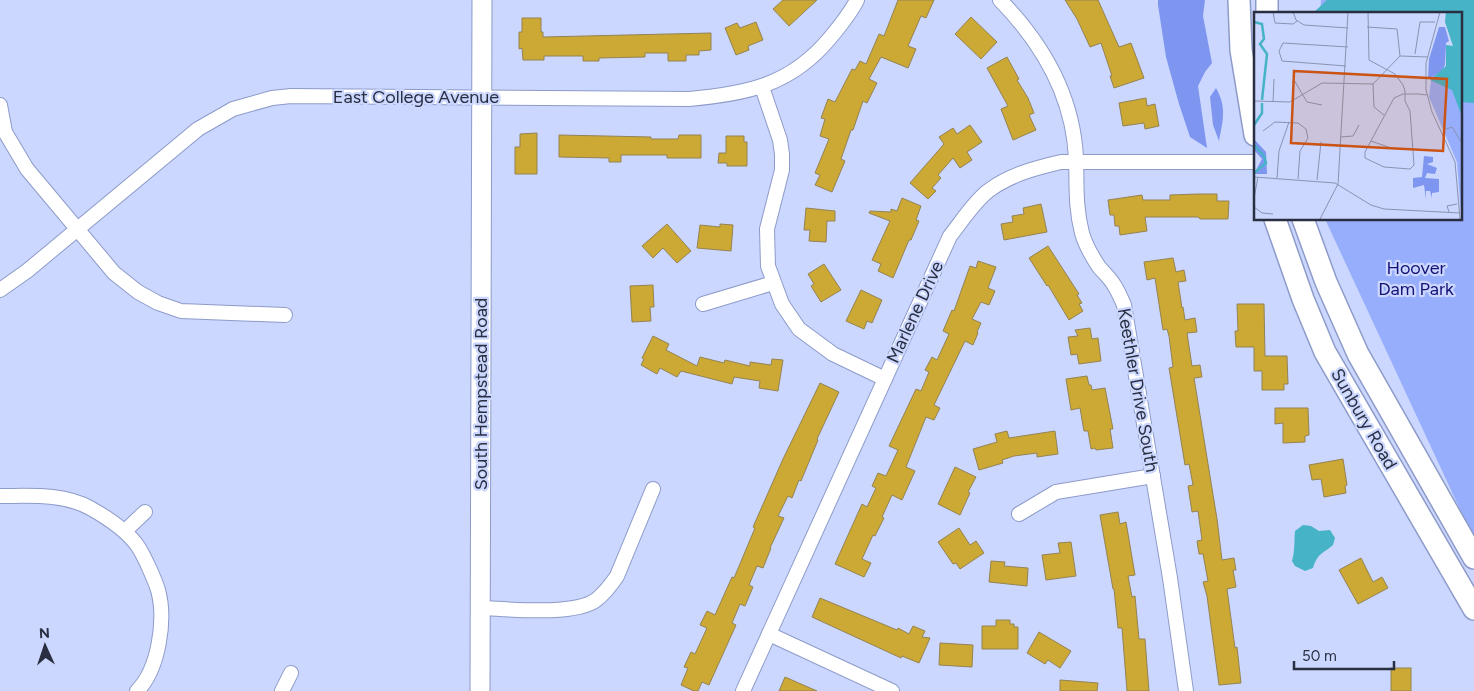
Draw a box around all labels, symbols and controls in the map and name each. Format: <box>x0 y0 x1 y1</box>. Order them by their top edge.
inset map <box>1254 12 1462 220</box>
street label: East College Avenue <box>333 86 499 108</box>
street label: Marlene Drive <box>882 257 948 367</box>
park label: Hoover Dam Park <box>1378 257 1454 300</box>
street label: South Hempstead Road <box>470 298 492 490</box>
street label: Keethler Drive South <box>1113 306 1163 474</box>
street label: Sunbury Road <box>1326 364 1402 474</box>
north arrow <box>20 621 70 671</box>
text: N <box>38 625 50 642</box>
scale bar <box>1294 638 1394 670</box>
text: 50 m <box>1302 647 1337 665</box>

